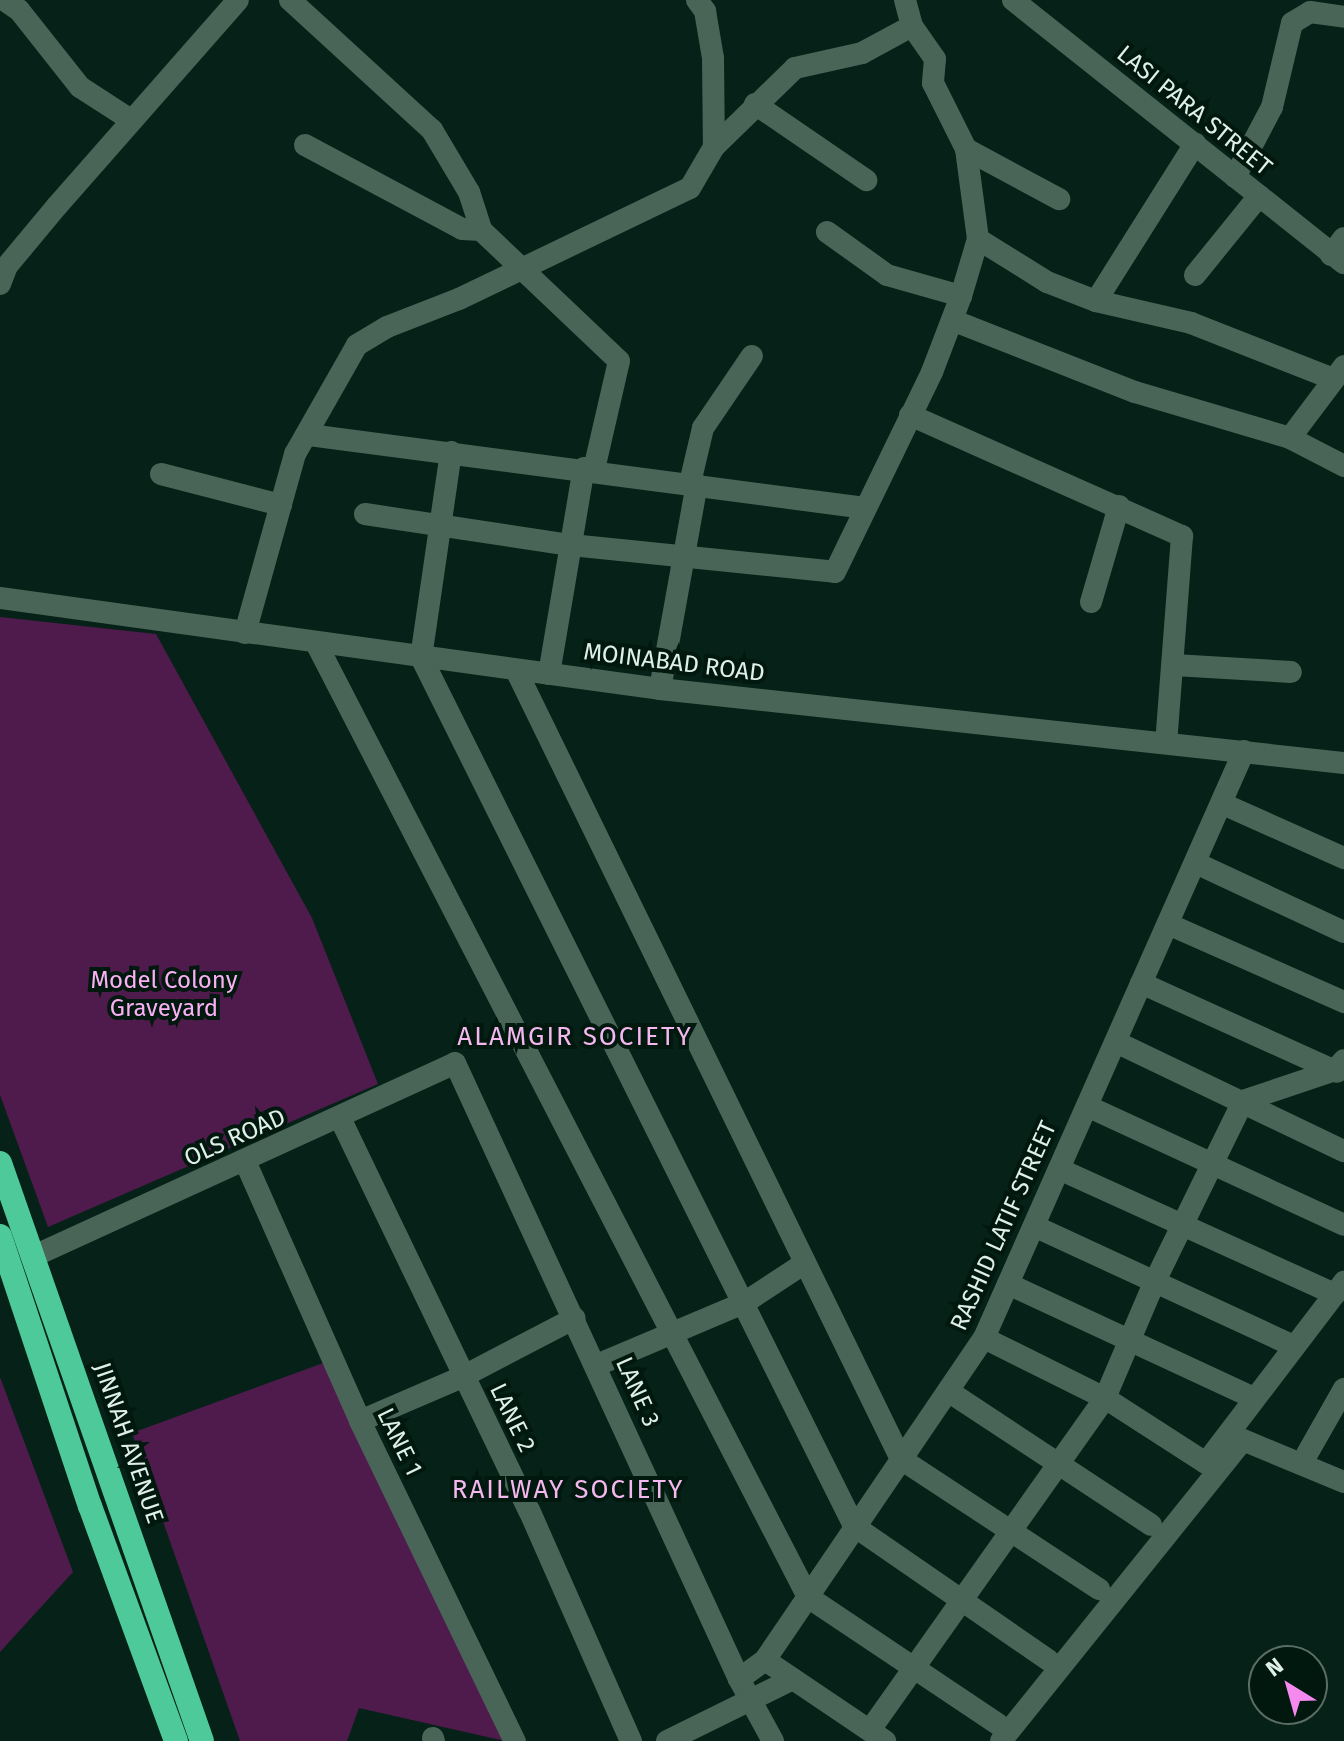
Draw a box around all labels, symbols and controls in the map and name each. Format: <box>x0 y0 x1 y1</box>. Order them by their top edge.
street label: LASI PARA STREET <box>1111 40 1277 182</box>
street label: MOINABAD ROAD <box>582 638 766 688</box>
park label: Model Colony Graveyard <box>90 967 238 1023</box>
district label: ALAMGIR SOCIETY <box>457 1021 693 1053</box>
street label: OLS ROAD <box>180 1103 290 1173</box>
street label: RASHID LATIF STREET <box>945 1117 1063 1335</box>
street label: LANE 3 <box>609 1353 665 1431</box>
street label: JINNAH AVENUE <box>87 1359 169 1527</box>
street label: LANE 2 <box>483 1379 541 1457</box>
street label: LANE 1 <box>370 1403 428 1481</box>
district label: RAILWAY SOCIETY <box>452 1474 684 1506</box>
north arrow <box>1248 1645 1328 1725</box>
text: N <box>1261 1652 1288 1682</box>

